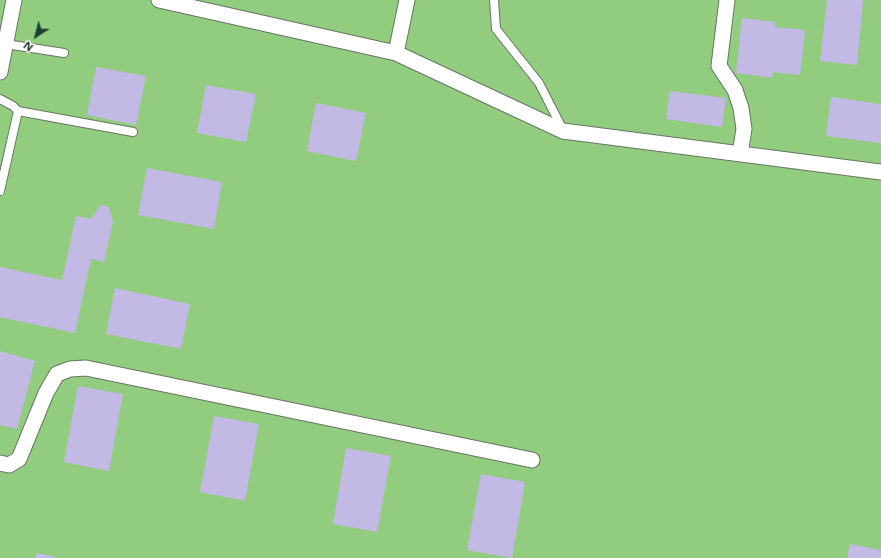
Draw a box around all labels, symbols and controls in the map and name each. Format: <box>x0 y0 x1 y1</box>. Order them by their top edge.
north arrow <box>16 16 56 56</box>
text: N <box>21 37 37 55</box>

